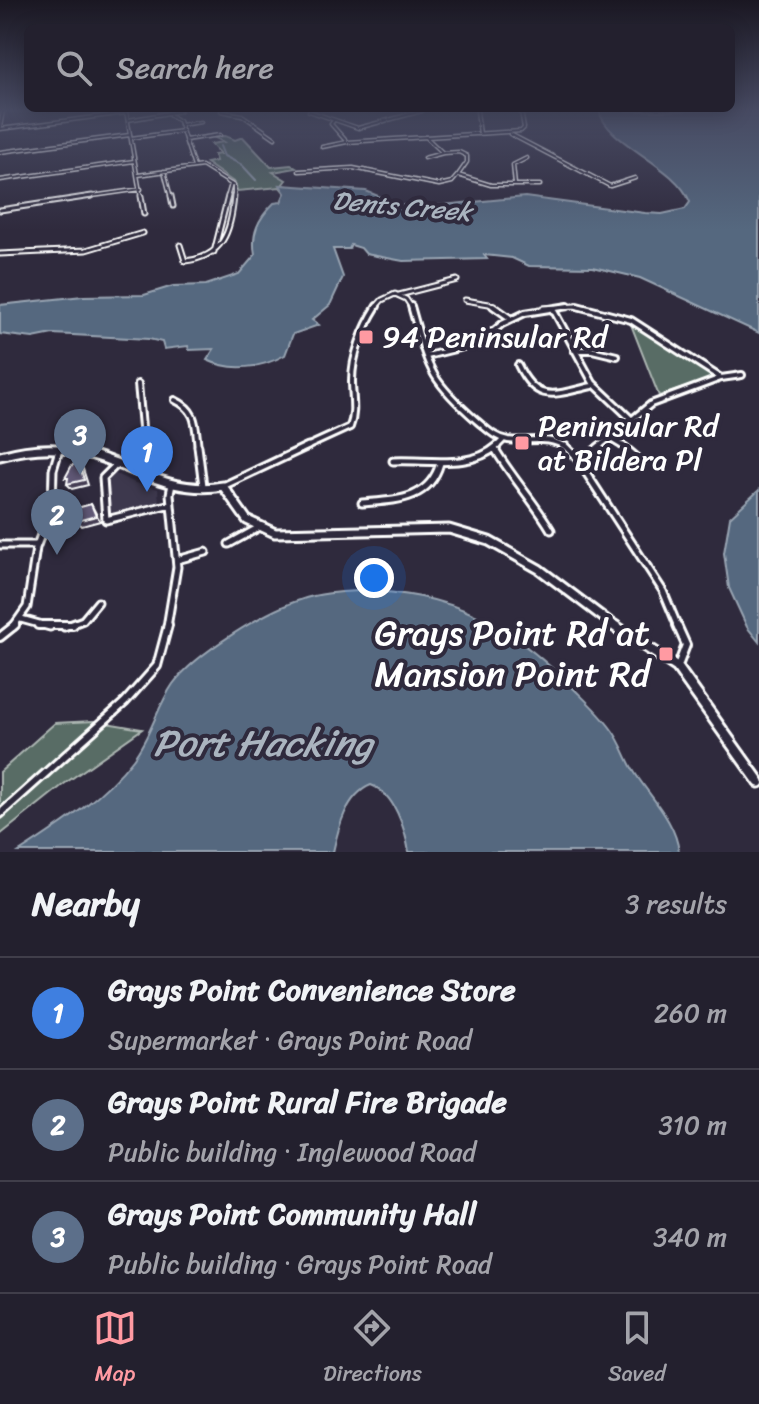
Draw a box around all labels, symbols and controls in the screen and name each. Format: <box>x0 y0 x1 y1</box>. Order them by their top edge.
search box <box>24 24 735 112</box>
text: Search here <box>116 41 274 95</box>
icon: search <box>52 46 96 90</box>
water label: Dents Creek <box>331 177 476 235</box>
place label: 94 Peninsular Rd <box>382 310 610 364</box>
marker: 94 Peninsular Rd <box>357 328 375 346</box>
place label: Peninsular Rd at Bildera Pl <box>538 399 721 487</box>
pin: 3 <box>54 409 106 475</box>
pin: 1 <box>121 426 173 492</box>
marker: Peninsular Rd at Bildera Pl <box>513 434 531 452</box>
pin: 2 <box>31 489 83 555</box>
your location <box>354 558 394 598</box>
place label: Grays Point Rd at Mansion Point Rd <box>374 601 652 706</box>
marker: Grays Point Rd at Mansion Point Rd <box>657 645 675 663</box>
water label: Port Hacking <box>153 710 376 777</box>
text: Nearby <box>32 874 140 934</box>
text: 3 results <box>625 881 727 927</box>
text: Grays Point Convenience Store <box>108 963 516 1017</box>
text: 1 <box>52 990 64 1036</box>
text: 260 m <box>654 990 727 1036</box>
text: Supermarket · Grays Point Road <box>108 1017 472 1063</box>
text: Grays Point Rural Fire Brigade <box>108 1075 507 1129</box>
text: 2 <box>50 1102 66 1148</box>
text: 310 m <box>658 1102 727 1148</box>
text: Public building · Inglewood Road <box>108 1129 476 1175</box>
text: Grays Point Community Hall <box>108 1187 477 1241</box>
text: 3 <box>51 1214 65 1260</box>
text: 340 m <box>653 1214 727 1260</box>
text: Public building · Grays Point Road <box>108 1241 492 1287</box>
tab: Map <box>93 1306 137 1393</box>
tab: Directions <box>323 1306 422 1393</box>
tab: Saved <box>608 1306 666 1393</box>

